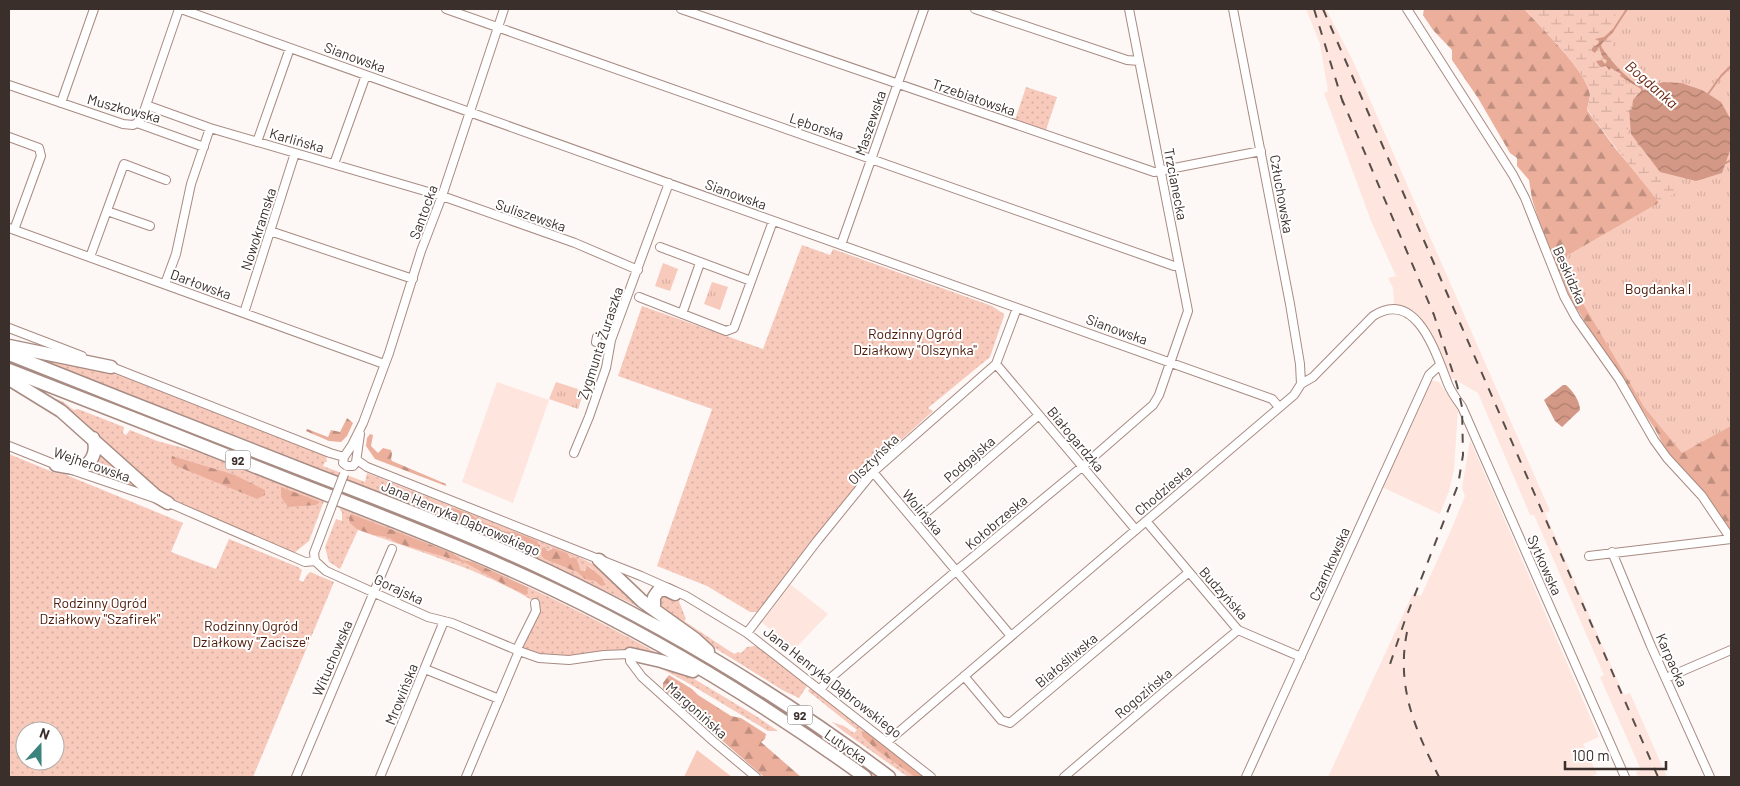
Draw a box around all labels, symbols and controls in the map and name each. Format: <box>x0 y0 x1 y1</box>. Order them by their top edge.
street label: Sianowska <box>322 38 388 76</box>
water label: Bogdanka <box>1622 56 1682 112</box>
street label: Trzebiatowska <box>930 75 1018 119</box>
street label: Maszewska <box>851 88 889 158</box>
street label: Muszkowska <box>86 90 162 126</box>
street label: Lęborska <box>788 109 846 143</box>
street label: Karlińska <box>268 124 326 156</box>
street label: Trzcianecka <box>1161 147 1191 221</box>
street label: Człuchowska <box>1267 153 1297 235</box>
street label: Sianowska <box>703 175 769 213</box>
street label: Santocka <box>405 182 441 242</box>
street label: Nowokramska <box>237 186 279 272</box>
street label: Suliszewska <box>494 195 568 235</box>
street label: Beskidzka <box>1550 244 1590 306</box>
street label: Darłowska <box>168 265 234 303</box>
park label: Bogdanka I <box>1625 280 1691 297</box>
street label: Zygmunta Żuraszka <box>574 285 626 401</box>
street label: Sianowska <box>1084 310 1150 348</box>
park label: Rodzinny Ogród Działkowy "Olszynka" <box>853 325 977 358</box>
street label: Białogardzka <box>1044 403 1108 475</box>
street label: Olsztyńska <box>844 430 902 488</box>
street label: Podgajska <box>940 432 998 486</box>
street label: Wejherowska <box>51 443 133 485</box>
road number: 92 <box>226 450 250 470</box>
street label: Chodzieska <box>1131 461 1195 519</box>
street label: Jana Henryka Dąbrowskiego <box>379 477 543 559</box>
street label: Wolińska <box>899 486 947 538</box>
street label: Kołobrzeska <box>962 491 1030 553</box>
street label: Czarnkowska <box>1305 524 1353 604</box>
street label: Sytkowska <box>1524 532 1566 598</box>
street label: Budzyńska <box>1196 563 1252 623</box>
street label: Gorajska <box>372 570 426 608</box>
park label: Rodzinny Ogród Działkowy "Szafirek" <box>40 594 161 627</box>
park label: Rodzinny Ogród Działkowy "Zacisze" <box>192 617 310 650</box>
street label: Wituchowska <box>308 617 356 699</box>
street label: Jana Henryka Dąbrowskiego <box>760 623 906 741</box>
street label: Białośliwska <box>1031 629 1101 691</box>
street label: Karpacka <box>1653 630 1691 690</box>
street label: Mrowińska <box>381 661 421 727</box>
street label: Rogozińska <box>1111 664 1175 722</box>
street label: Margonińska <box>663 678 731 742</box>
road number: 92 <box>788 706 812 724</box>
north arrow <box>15 721 65 771</box>
text: N <box>37 724 52 743</box>
street label: Lutycka <box>821 725 871 767</box>
scale bar <box>1565 738 1666 770</box>
text: 100 m <box>1572 746 1610 764</box>

